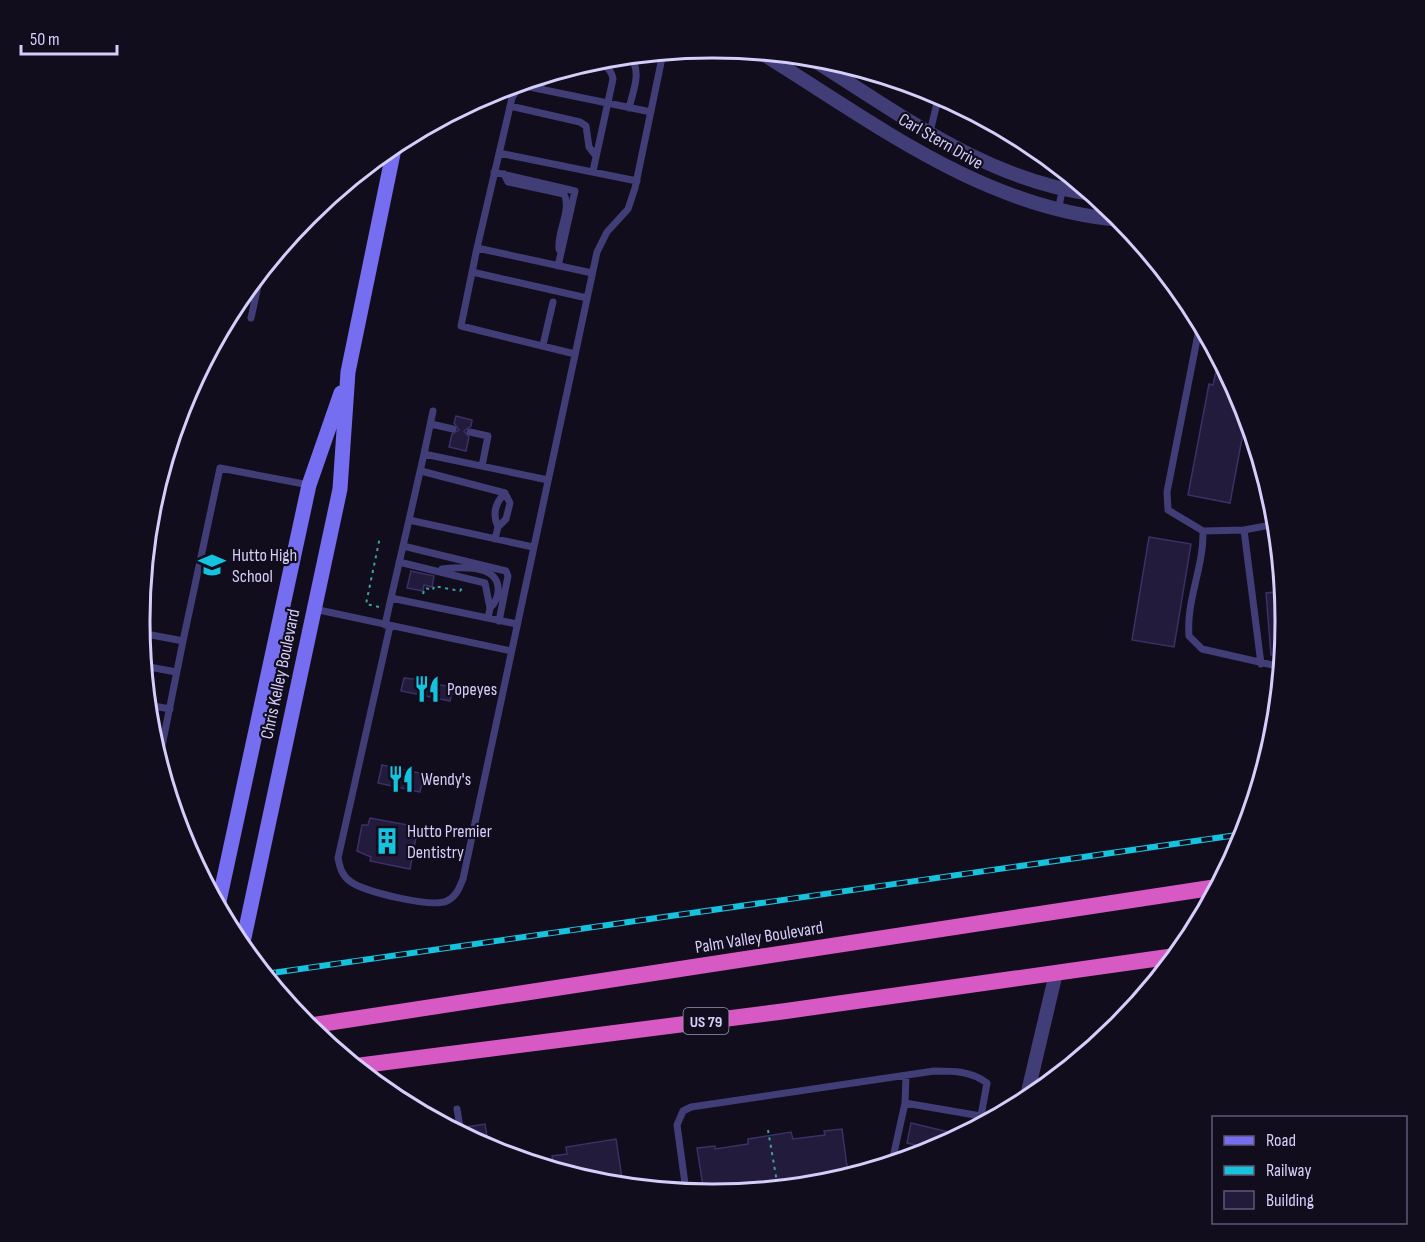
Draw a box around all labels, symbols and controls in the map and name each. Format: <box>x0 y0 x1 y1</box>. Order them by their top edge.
scale bar <box>21 18 117 56</box>
text: 50 m <box>30 29 60 50</box>
street label: Carl Stern Drive <box>895 109 987 174</box>
place label: Hutto High School <box>232 545 297 587</box>
school or university icon: Hutto High School <box>197 550 227 580</box>
street label: Chris Kelley Boulevard <box>256 607 305 741</box>
restaurant icon: Popeyes <box>412 674 442 704</box>
place label: Popeyes <box>447 679 497 700</box>
restaurant icon: Wendy's <box>386 764 416 794</box>
place label: Wendy's <box>421 769 471 790</box>
place label: Hutto Premier Dentistry <box>407 821 492 863</box>
building icon: Hutto Premier Dentistry <box>372 826 402 856</box>
street label: Palm Valley Boulevard <box>693 917 825 958</box>
road number: US 79 <box>684 1008 728 1034</box>
legend <box>1212 1116 1407 1224</box>
text: Road <box>1266 1130 1296 1151</box>
text: Railway <box>1266 1160 1311 1181</box>
text: Building <box>1266 1190 1314 1211</box>

